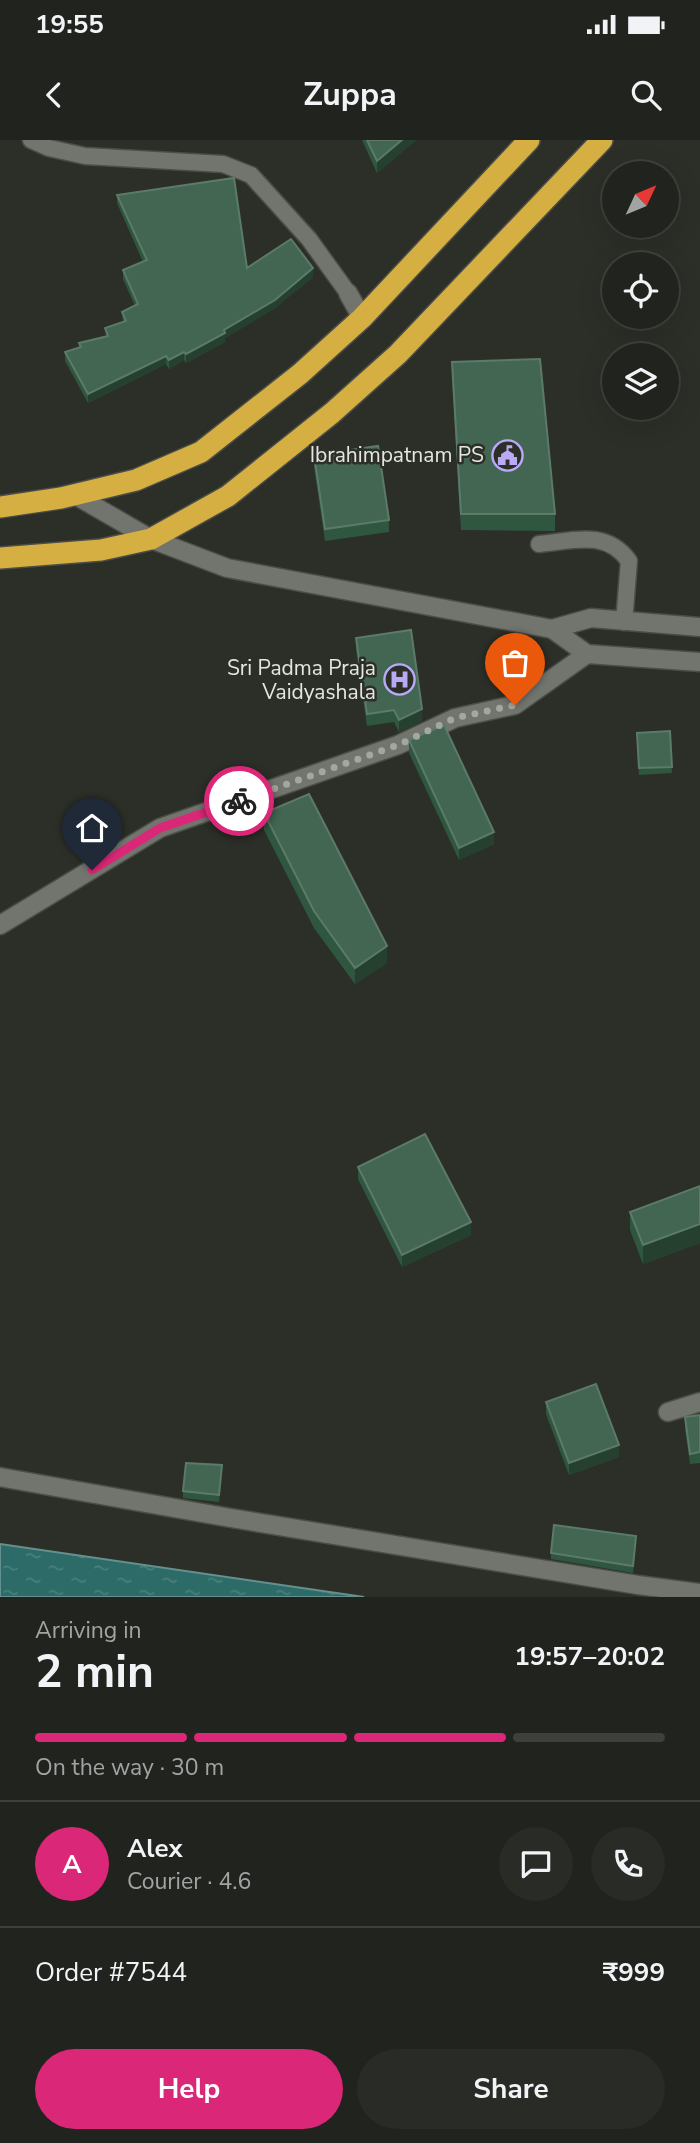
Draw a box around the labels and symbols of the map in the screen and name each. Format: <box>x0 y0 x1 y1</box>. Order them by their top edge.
north arrow <box>602 161 679 238</box>
public building icon: Ibrahimpatnam PS <box>490 438 524 472</box>
place label: Ibrahimpatnam PS <box>310 441 484 469</box>
pin <box>485 633 545 705</box>
place label: Sri Padma Praja Vaidyashala <box>227 654 376 706</box>
hospital icon: Sri Padma Praja Vaidyashala <box>382 663 416 697</box>
courier <box>204 766 274 836</box>
pin <box>62 798 122 870</box>

